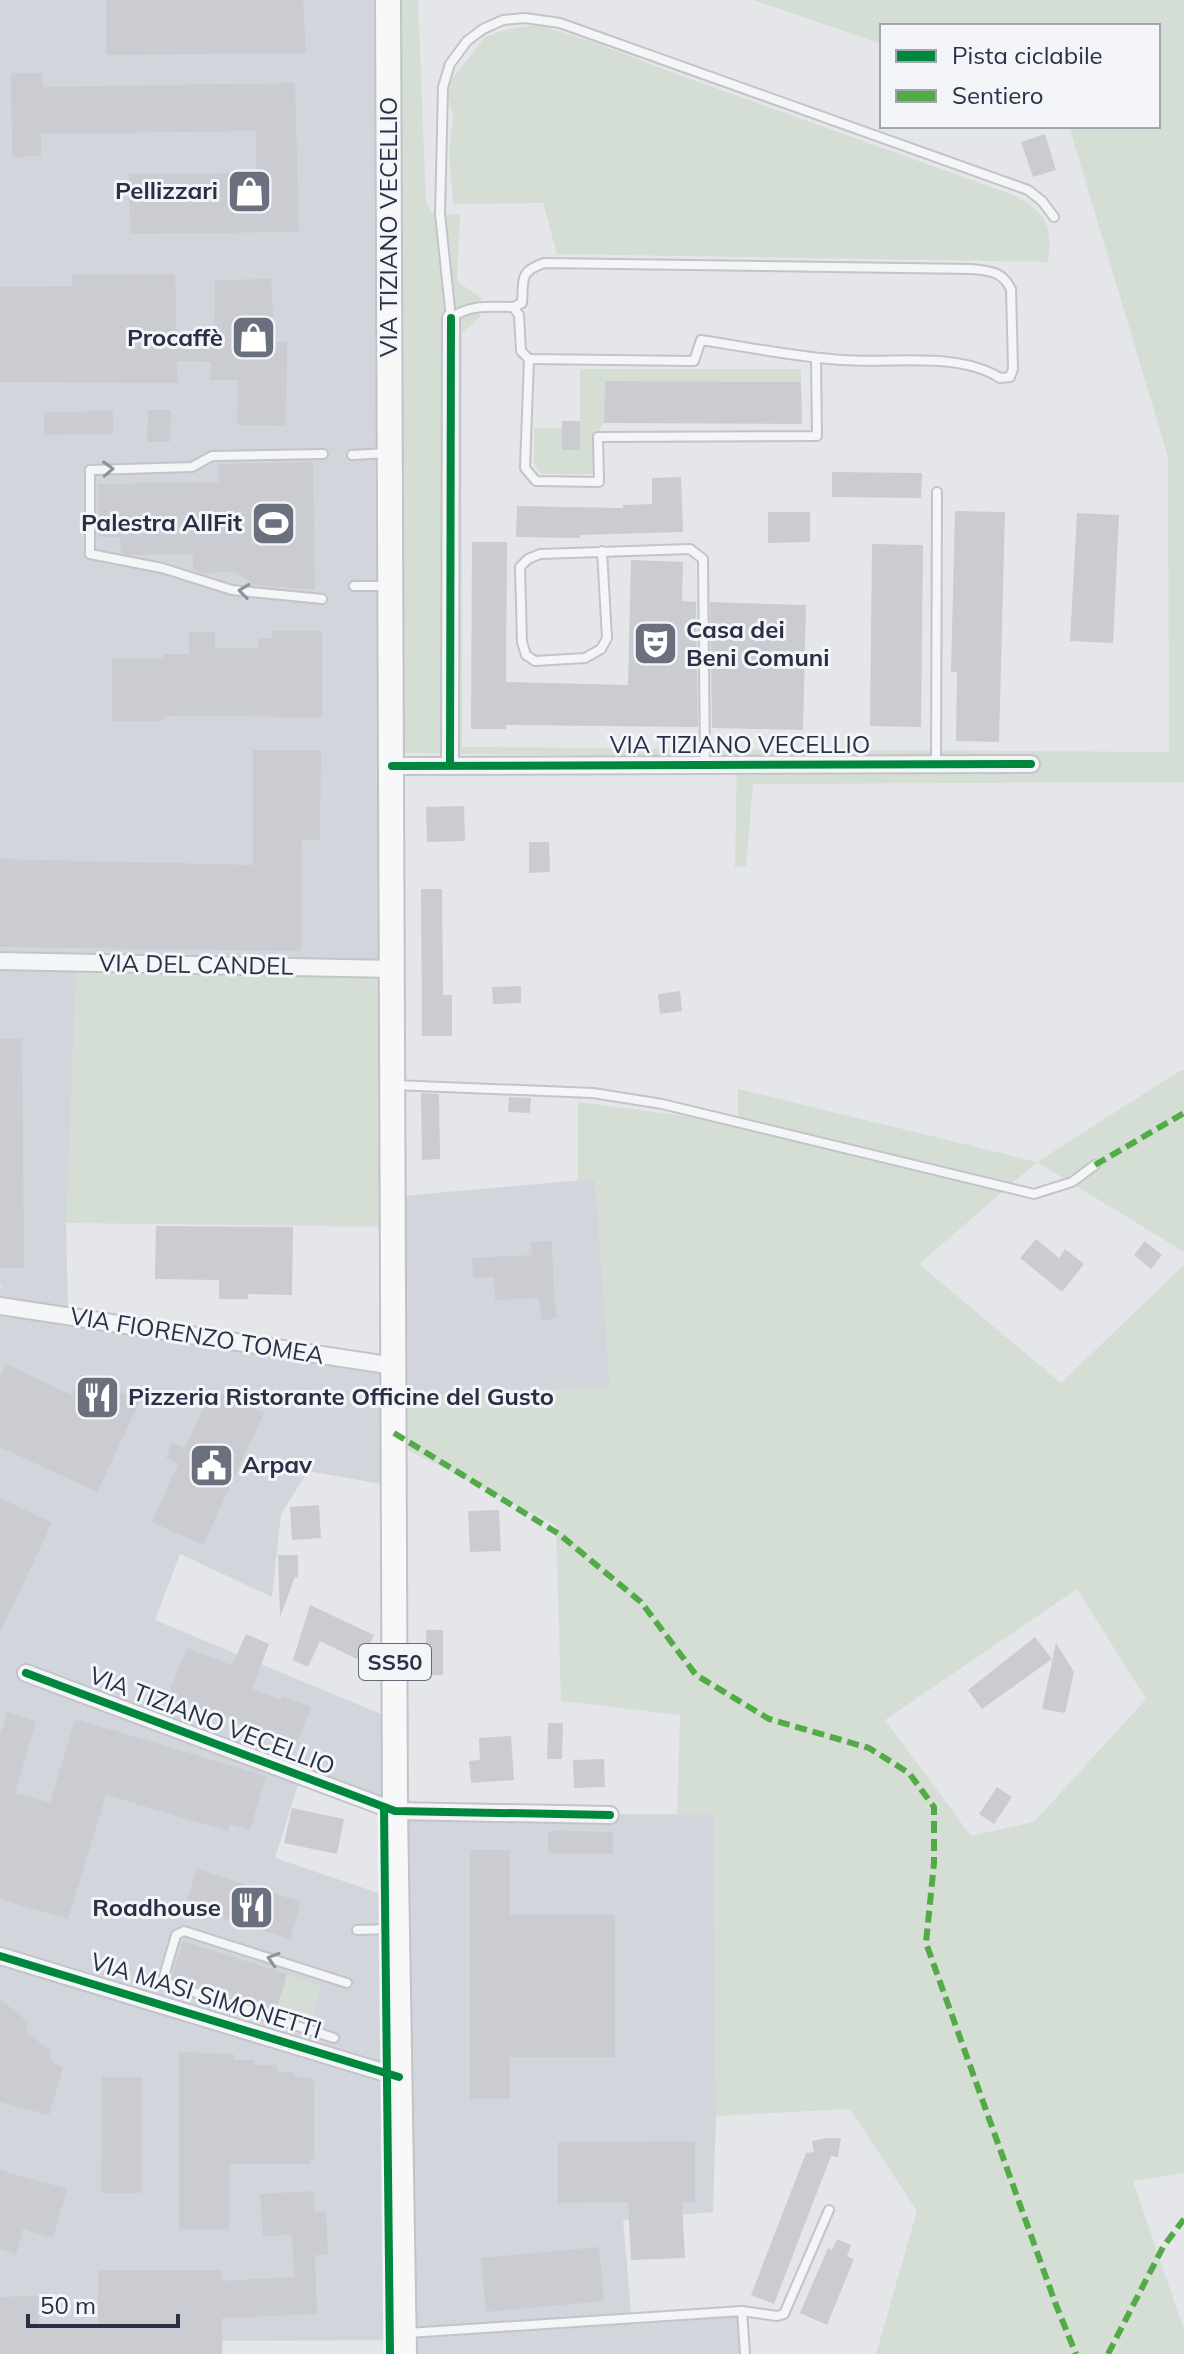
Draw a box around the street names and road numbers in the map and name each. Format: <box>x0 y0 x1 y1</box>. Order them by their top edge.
street label: VIA TIZIANO VECELLIO <box>373 97 403 357</box>
street label: VIA TIZIANO VECELLIO <box>610 729 870 759</box>
street label: VIA DEL CANDEL <box>98 947 294 981</box>
street label: VIA FIORENZO TOMEA <box>68 1300 327 1370</box>
road number: SS50 <box>359 1644 431 1680</box>
street label: VIA TIZIANO VECELLIO <box>85 1659 339 1781</box>
street label: VIA MASI SIMONETTI <box>87 1946 325 2044</box>

